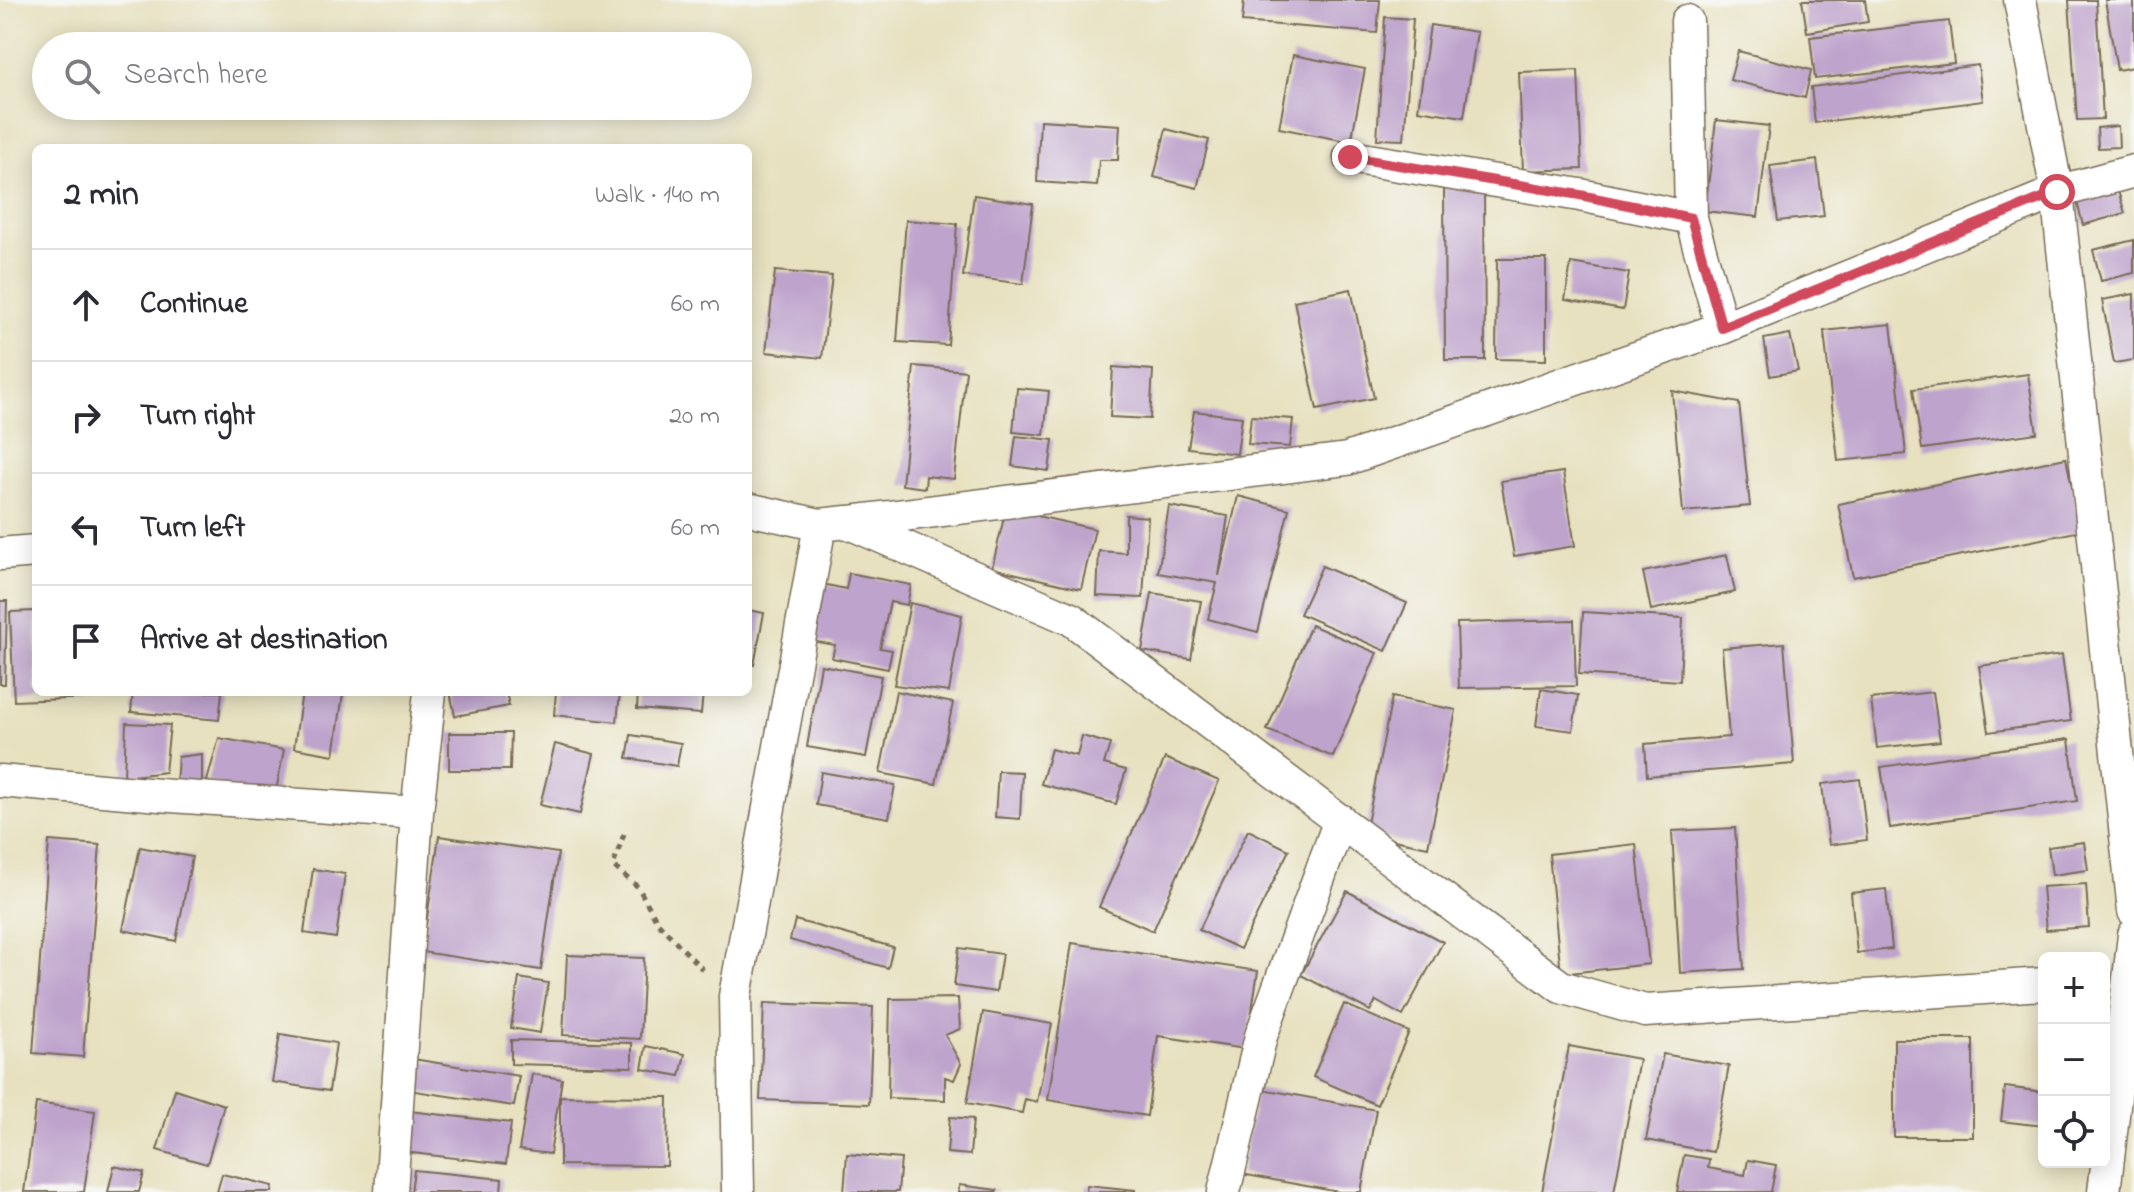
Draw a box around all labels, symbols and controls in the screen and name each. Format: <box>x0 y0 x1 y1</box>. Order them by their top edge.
search box <box>32 32 752 120</box>
icon: search <box>60 54 104 98</box>
text: Search here <box>124 54 268 98</box>
route end <box>1332 139 1368 175</box>
text: 2 min <box>64 171 139 221</box>
route start <box>2039 174 2075 210</box>
text: Walk · 140 m <box>595 177 720 215</box>
icon: ahead <box>64 283 108 327</box>
text: Continue <box>140 283 248 327</box>
text: 60 m <box>671 286 720 324</box>
icon: right <box>64 395 108 439</box>
text: Turn right <box>140 395 255 439</box>
text: 20 m <box>669 398 720 436</box>
icon: left <box>64 507 108 551</box>
text: Turn left <box>140 507 245 551</box>
text: 60 m <box>671 510 720 548</box>
icon: arrive <box>64 619 108 663</box>
text: Arrive at destination <box>140 619 388 663</box>
map controls <box>2038 952 2110 1168</box>
button: + <box>2038 952 2110 1024</box>
button: − <box>2038 1024 2110 1096</box>
button: locate <box>2038 1096 2110 1168</box>

